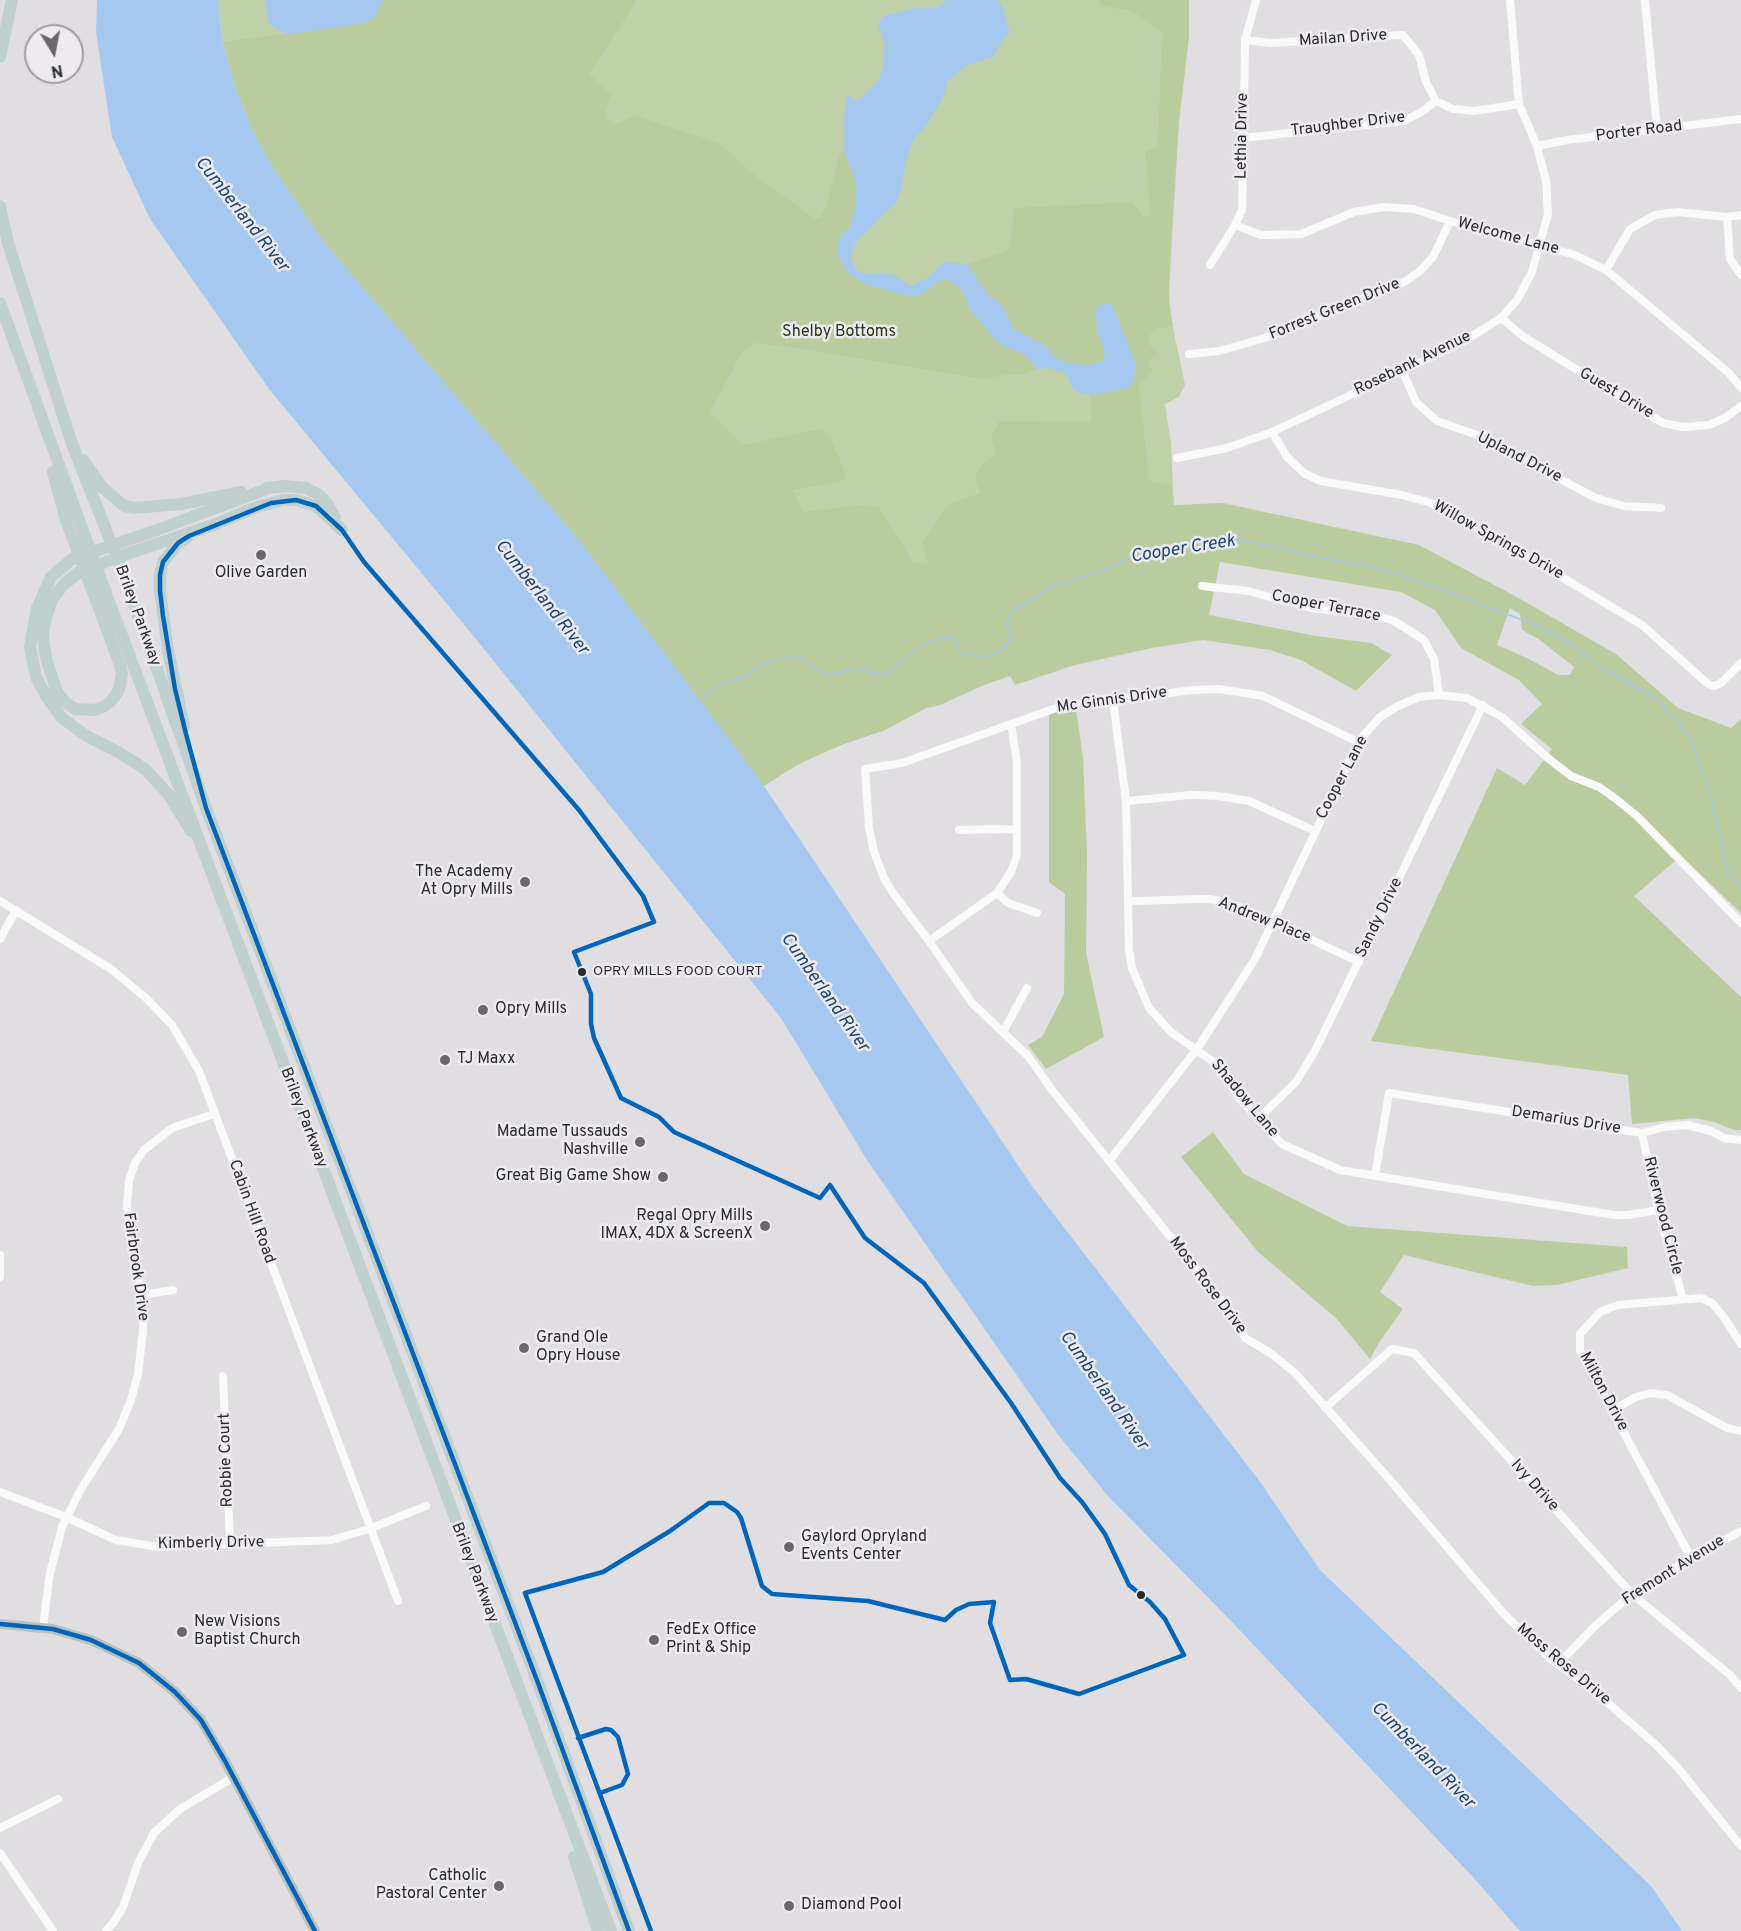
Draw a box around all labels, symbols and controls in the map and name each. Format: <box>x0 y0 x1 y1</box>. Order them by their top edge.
north arrow <box>24 24 84 84</box>
street label: Mailan Drive <box>1298 26 1388 52</box>
text: N <box>49 59 64 81</box>
street label: Lethia Drive <box>1233 93 1253 179</box>
street label: Traughber Drive <box>1290 108 1406 142</box>
street label: Porter Road <box>1595 117 1683 147</box>
water label: Cumberland River <box>189 153 293 277</box>
street label: Welcome Lane <box>1455 214 1561 260</box>
street label: Forrest Green Drive <box>1267 275 1403 345</box>
park label: Shelby Bottoms <box>782 323 896 343</box>
street label: Rosebank Avenue <box>1351 327 1475 401</box>
street label: Guest Drive <box>1575 364 1657 424</box>
street label: Upland Drive <box>1473 428 1565 488</box>
street label: Willow Springs Drive <box>1429 497 1567 585</box>
water label: Cooper Creek <box>1129 531 1237 569</box>
water label: Cumberland River <box>489 536 593 660</box>
marker: Olive Garden <box>254 548 268 562</box>
street label: Briley Parkway <box>110 563 164 669</box>
place label: Olive Garden <box>215 564 307 584</box>
street label: Cooper Terrace <box>1270 587 1382 627</box>
street label: Mc Ginnis Drive <box>1056 684 1168 718</box>
street label: Cooper Lane <box>1313 733 1373 823</box>
place label: The Academy At Opry Mills <box>415 863 513 901</box>
marker: The Academy At Opry Mills <box>518 875 532 889</box>
street label: Sandy Drive <box>1352 875 1408 961</box>
street label: Andrew Place <box>1215 894 1313 948</box>
water label: Cumberland River <box>775 929 873 1057</box>
place label: OPRY MILLS FOOD COURT <box>593 964 763 980</box>
marker: OPRY MILLS FOOD COURT <box>576 966 588 978</box>
place label: Opry Mills <box>495 1000 567 1020</box>
marker: Opry Mills <box>476 1003 490 1017</box>
place label: TJ Maxx <box>457 1050 515 1070</box>
marker: TJ Maxx <box>438 1053 452 1067</box>
street label: Shadow Lane <box>1206 1056 1282 1142</box>
street label: Briley Parkway <box>275 1065 331 1171</box>
street label: Demarius Drive <box>1510 1103 1622 1139</box>
place label: Madame Tussauds Nashville <box>497 1123 628 1161</box>
marker: Madame Tussauds Nashville <box>633 1135 647 1149</box>
street label: Riverwood Circle <box>1638 1155 1686 1277</box>
street label: Cabin Hill Road <box>223 1157 279 1267</box>
place label: Great Big Game Show <box>495 1167 651 1187</box>
marker: Great Big Game Show <box>656 1170 670 1184</box>
place label: Regal Opry Mills IMAX, 4DX & ScreenX <box>601 1207 753 1245</box>
street label: Fairbrook Drive <box>118 1212 152 1322</box>
marker: Regal Opry Mills IMAX, 4DX & ScreenX <box>758 1219 772 1233</box>
street label: Moss Rose Drive <box>1164 1233 1250 1339</box>
water label: Cumberland River <box>1054 1327 1152 1455</box>
place label: Grand Ole Opry House <box>536 1329 620 1367</box>
marker: Grand Ole Opry House <box>517 1341 531 1355</box>
street label: Milton Drive <box>1574 1349 1632 1435</box>
street label: Robbie Court <box>216 1412 238 1508</box>
street label: Ivy Drive <box>1506 1456 1562 1516</box>
street label: Briley Parkway <box>446 1520 502 1626</box>
place label: Gaylord Opryland Events Center <box>801 1528 927 1566</box>
street label: Fremont Avenue <box>1619 1532 1729 1610</box>
street label: Kimberly Drive <box>158 1533 264 1555</box>
marker: Gaylord Opryland Events Center <box>782 1540 796 1554</box>
unlabelled marker <box>1135 1589 1147 1601</box>
place label: New Visions Baptist Church <box>194 1613 300 1651</box>
street label: Moss Rose Drive <box>1512 1620 1614 1710</box>
place label: FedEx Office Print & Ship <box>666 1621 756 1659</box>
marker: New Visions Baptist Church <box>175 1625 189 1639</box>
marker: FedEx Office Print & Ship <box>647 1633 661 1647</box>
water label: Cumberland River <box>1366 1698 1478 1814</box>
place label: Catholic Pastoral Center <box>376 1867 487 1905</box>
marker: Catholic Pastoral Center <box>492 1879 506 1893</box>
place label: Diamond Pool <box>801 1896 902 1916</box>
marker: Diamond Pool <box>782 1899 796 1913</box>

